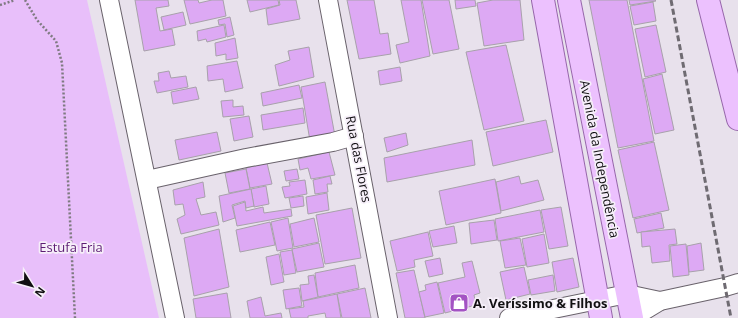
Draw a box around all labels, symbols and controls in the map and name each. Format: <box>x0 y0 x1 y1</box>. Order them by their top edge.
street label: Avenida da Independência <box>576 79 624 239</box>
street label: Rua das Flores <box>342 114 376 204</box>
park label: Estufa Fria <box>39 238 103 256</box>
north arrow <box>12 266 52 306</box>
text: N <box>32 284 49 300</box>
shop icon: A. Veríssimo & Filhos <box>448 292 470 314</box>
place label: A. Veríssimo & Filhos <box>473 294 607 312</box>

